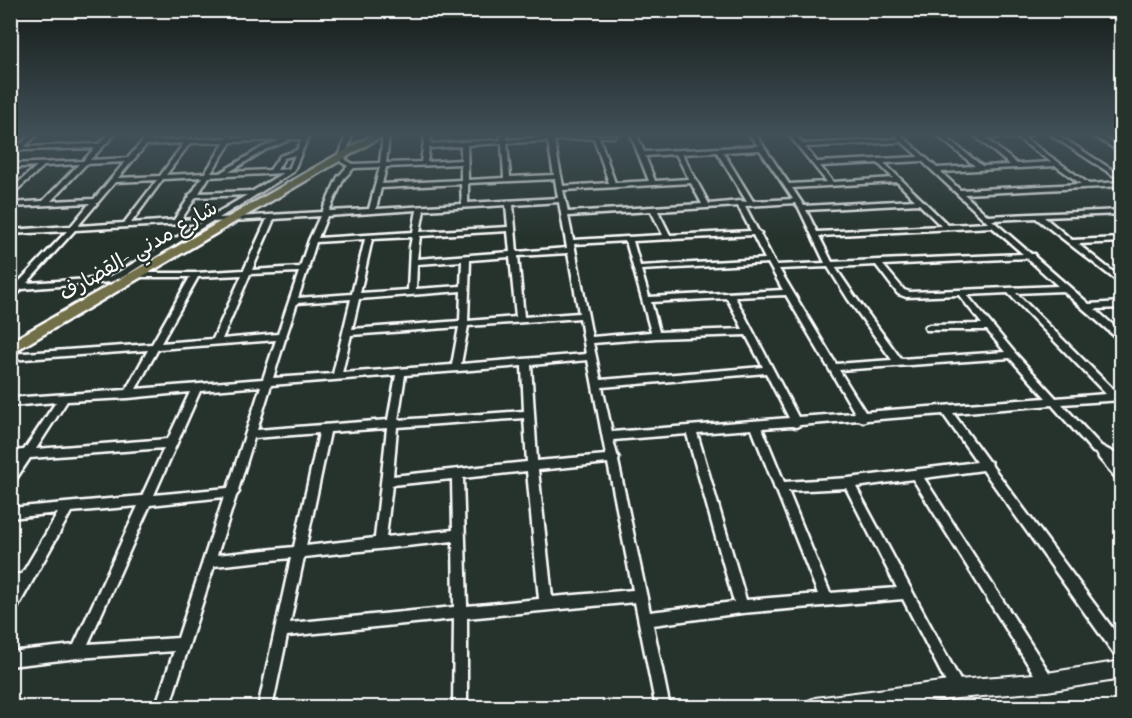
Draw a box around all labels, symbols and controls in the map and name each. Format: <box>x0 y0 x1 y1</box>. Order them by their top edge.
street label: شارع مدني -القضارف <box>54 194 225 311</box>

